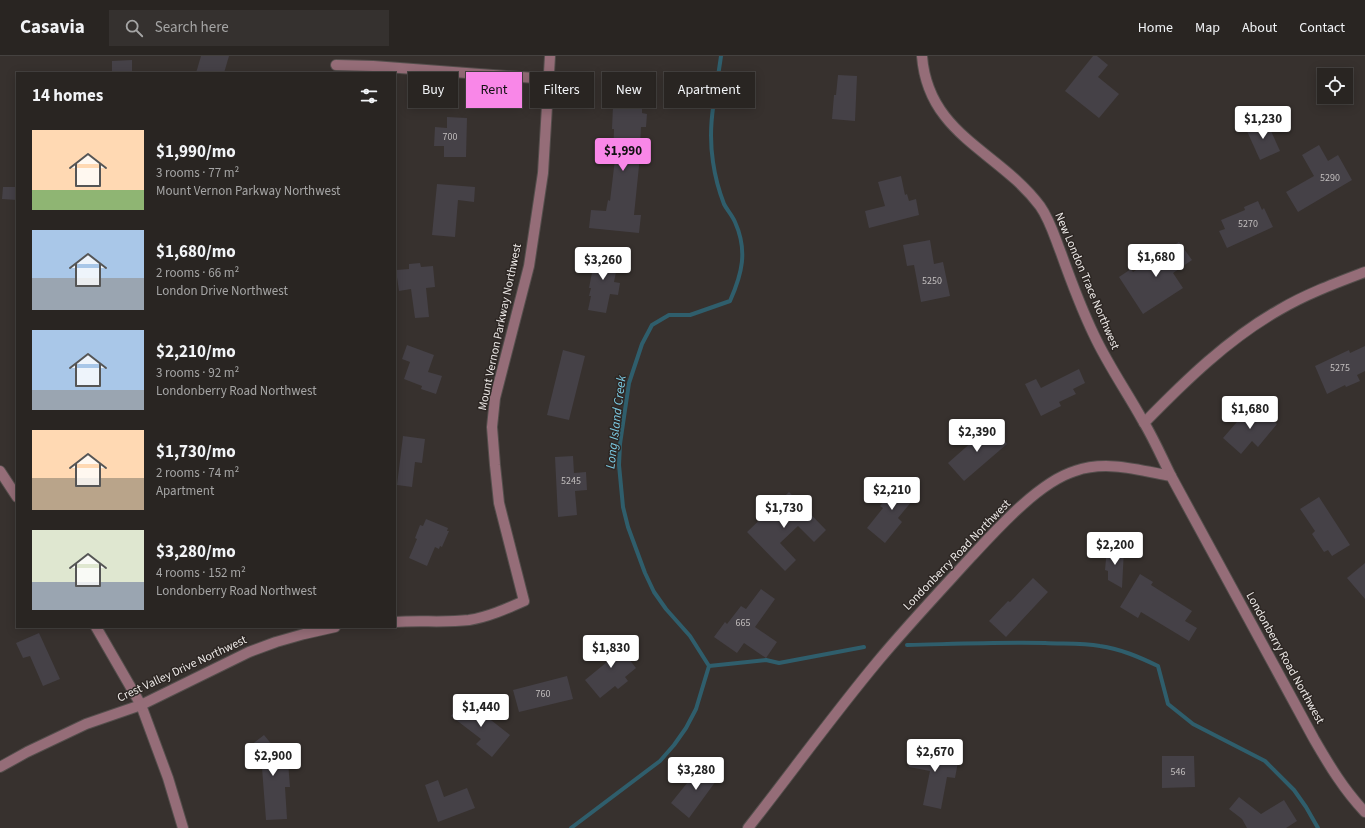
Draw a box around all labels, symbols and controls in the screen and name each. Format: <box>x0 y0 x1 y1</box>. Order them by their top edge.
search box <box>109 10 389 46</box>
text: Casavia <box>20 14 85 41</box>
icon: search <box>123 17 145 39</box>
text: Search here <box>155 17 229 38</box>
text: Home <box>1138 18 1173 38</box>
text: Map <box>1195 18 1220 38</box>
text: About <box>1242 18 1277 38</box>
text: Contact <box>1299 18 1345 38</box>
map controls <box>1317 68 1353 104</box>
button: locate <box>1317 68 1353 104</box>
chip: Buy <box>408 72 458 108</box>
chip: Rent <box>466 72 522 108</box>
chip: Filters <box>530 72 594 108</box>
chip: New <box>602 72 656 108</box>
chip: Apartment <box>664 72 755 108</box>
text: 14 homes <box>32 84 103 108</box>
icon: filters <box>358 85 380 107</box>
pin: $1,230 <box>1230 106 1296 140</box>
text: $1,230 <box>1244 110 1282 128</box>
house number: 700 <box>443 130 457 144</box>
pin: $1,990 <box>590 138 656 172</box>
text: $1,990/mo <box>156 140 236 164</box>
text: $1,990 <box>604 142 642 160</box>
icon: home <box>64 146 112 194</box>
text: 3 rooms · 77 m² <box>156 164 239 182</box>
house number: 5290 <box>1320 171 1340 185</box>
text: Mount Vernon Parkway Northwest <box>156 182 341 200</box>
street label: New London Trace Northwest <box>1050 210 1124 352</box>
house number: 5270 <box>1238 217 1258 231</box>
text: $1,680/mo <box>156 240 236 264</box>
street label: Mount Vernon Parkway Northwest <box>474 242 526 412</box>
pin: $1,680 <box>1123 244 1189 278</box>
icon: home <box>64 246 112 294</box>
pin: $3,260 <box>570 247 636 281</box>
text: $1,680 <box>1137 248 1175 266</box>
text: $3,260 <box>584 251 622 269</box>
text: 2 rooms · 66 m² <box>156 264 239 282</box>
house number: 5250 <box>922 274 942 288</box>
text: London Drive Northwest <box>156 282 288 300</box>
text: $2,210/mo <box>156 340 236 364</box>
icon: home <box>64 346 112 394</box>
house number: 5275 <box>1330 361 1350 375</box>
text: 3 rooms · 92 m² <box>156 364 239 382</box>
water label: Long Island Creek <box>601 373 631 470</box>
text: Londonberry Road Northwest <box>156 382 317 400</box>
pin: $1,680 <box>1217 396 1283 430</box>
text: $1,680 <box>1231 400 1269 418</box>
pin: $2,390 <box>944 419 1010 453</box>
text: $2,390 <box>958 423 996 441</box>
text: $1,730/mo <box>156 440 236 464</box>
icon: home <box>64 446 112 494</box>
text: 2 rooms · 74 m² <box>156 464 239 482</box>
house number: 5245 <box>561 474 581 488</box>
pin: $2,210 <box>859 477 925 511</box>
text: $2,210 <box>873 481 911 499</box>
text: Apartment <box>156 482 214 500</box>
pin: $1,730 <box>751 495 817 529</box>
street label: Londonberry Road Northwest <box>899 496 1015 614</box>
text: $1,730 <box>765 499 803 517</box>
pin: $2,200 <box>1082 532 1148 566</box>
text: $2,200 <box>1096 536 1134 554</box>
text: $3,280/mo <box>156 540 236 564</box>
icon: home <box>64 546 112 594</box>
text: 4 rooms · 152 m² <box>156 564 246 582</box>
text: Londonberry Road Northwest <box>156 582 317 600</box>
street label: Londonberry Road Northwest <box>1242 589 1328 727</box>
house number: 665 <box>736 616 750 630</box>
street label: Crest Valley Drive Northwest <box>115 632 249 706</box>
pin: $1,830 <box>578 635 644 669</box>
text: $1,830 <box>592 639 630 657</box>
house number: 760 <box>536 687 550 701</box>
pin: $1,440 <box>448 694 514 728</box>
text: $1,440 <box>462 698 500 716</box>
pin: $2,670 <box>902 739 968 773</box>
pin: $2,900 <box>240 743 306 777</box>
text: $2,670 <box>916 743 954 761</box>
text: $2,900 <box>254 747 292 765</box>
pin: $3,280 <box>663 757 729 791</box>
text: $3,280 <box>677 761 715 779</box>
house number: 546 <box>1171 765 1185 779</box>

